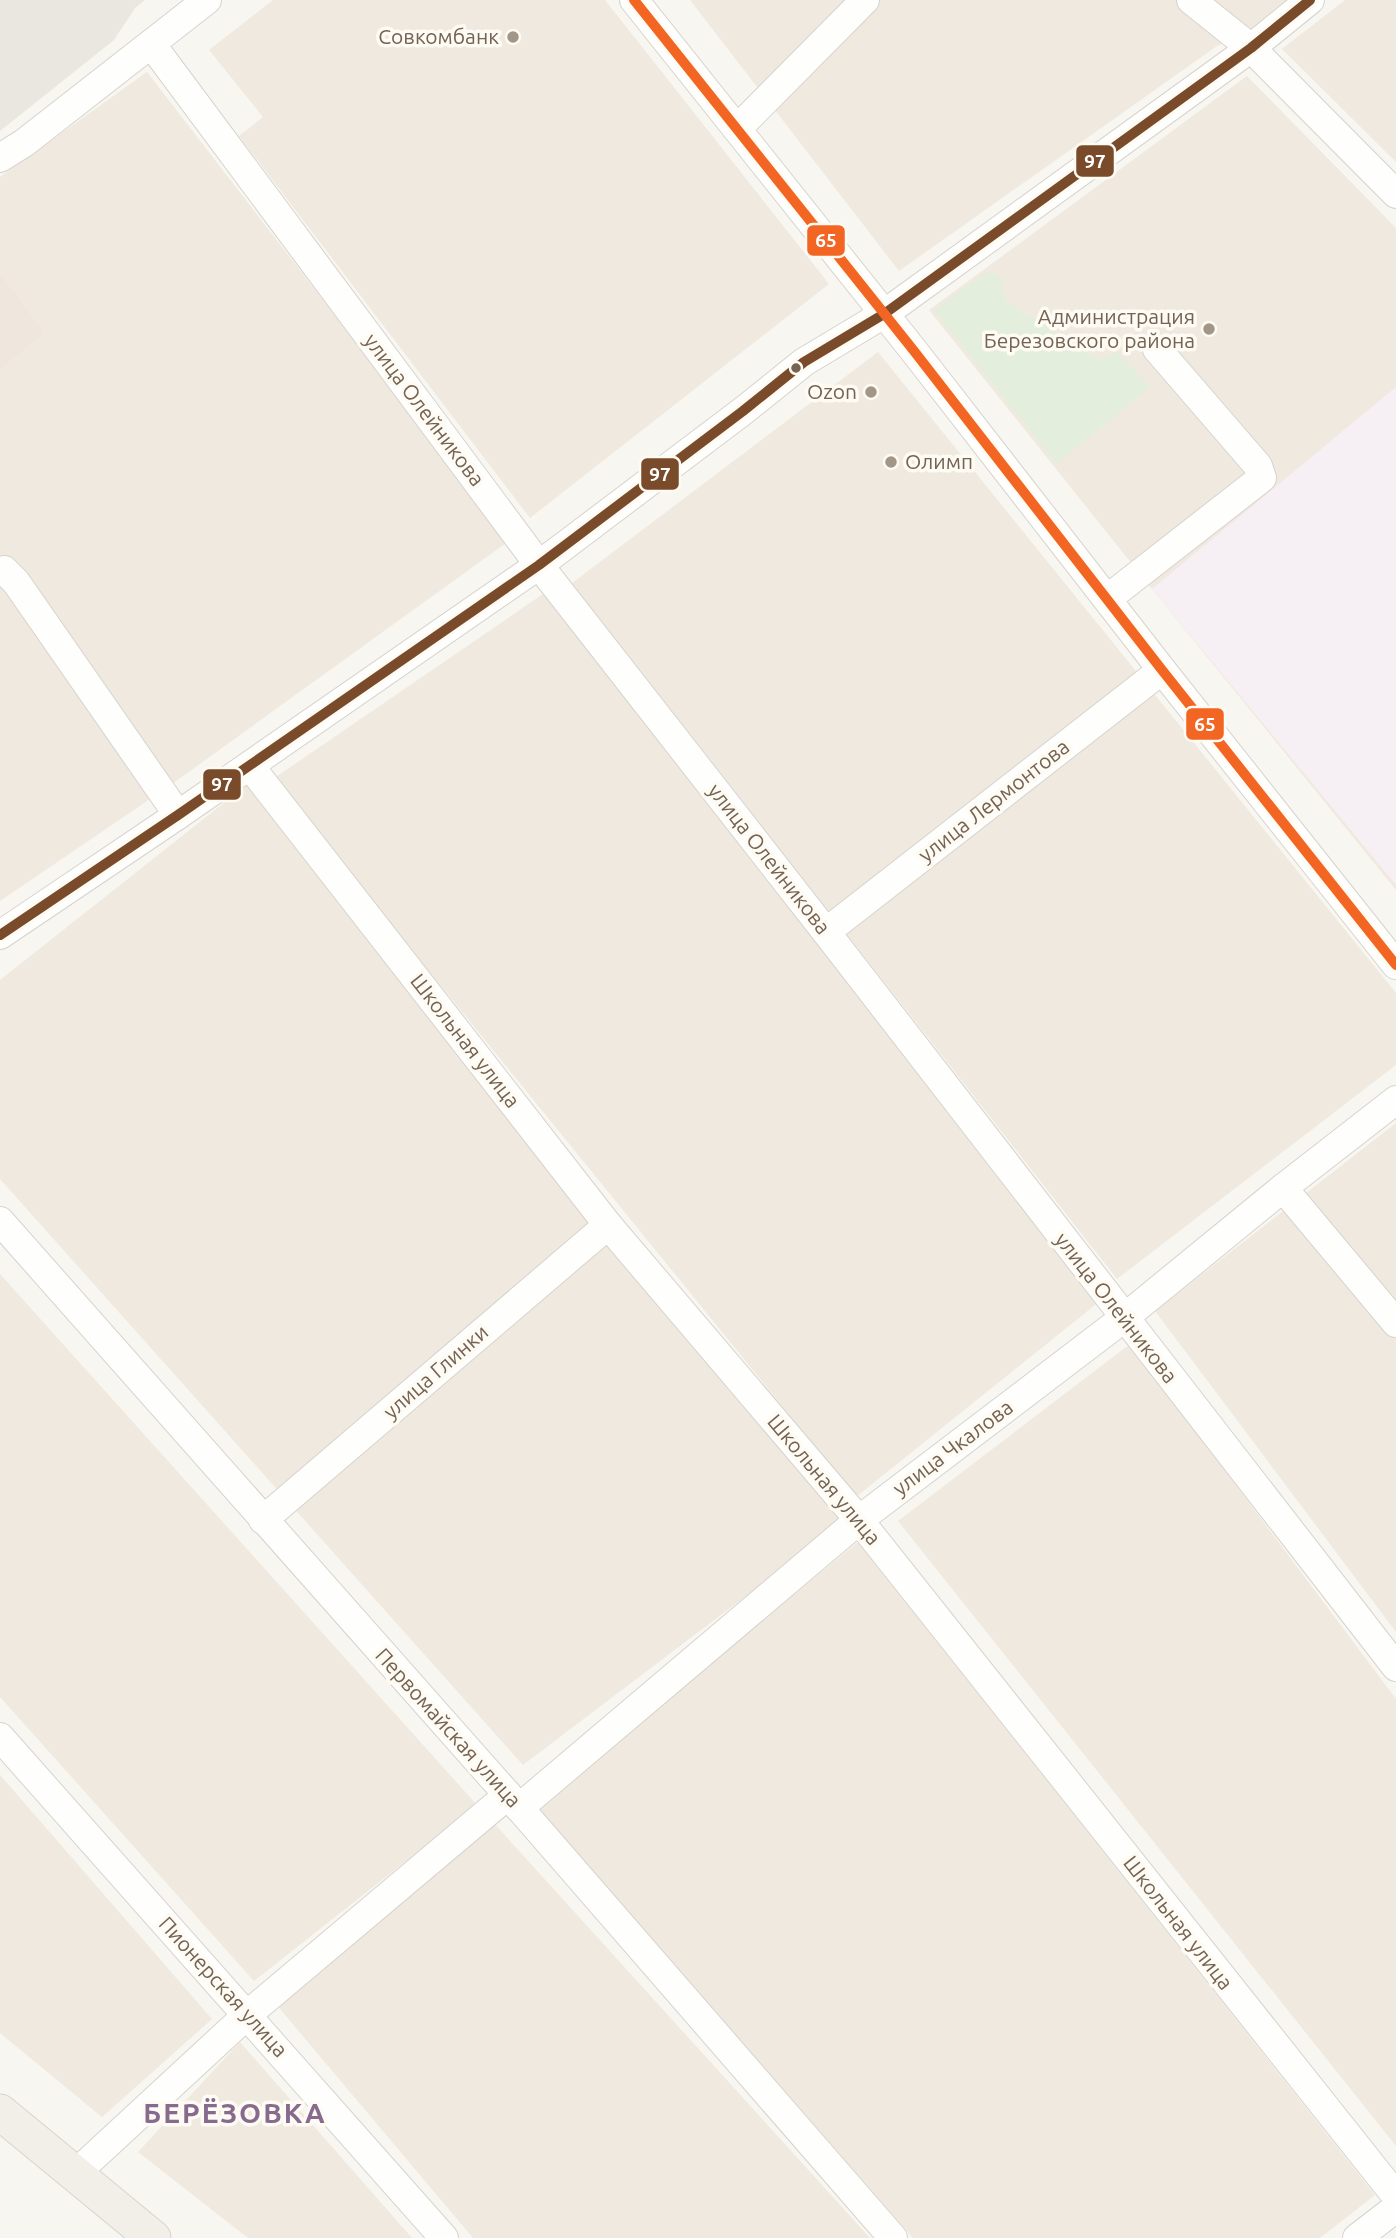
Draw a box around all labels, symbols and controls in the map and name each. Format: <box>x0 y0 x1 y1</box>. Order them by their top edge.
place label: Совкомбанк <box>378 24 499 48</box>
marker: Совкомбанк <box>505 29 521 45</box>
line badge: 97 <box>1075 144 1115 178</box>
text: 97 <box>1084 150 1106 172</box>
line badge: 65 <box>806 224 846 257</box>
text: 65 <box>815 229 837 251</box>
place label: Администрация Березовского района <box>984 304 1195 352</box>
marker: Администрация Березовского района <box>1201 321 1217 337</box>
street label: улица Олейникова <box>360 329 490 490</box>
unlabelled marker <box>789 361 803 375</box>
place label: Ozon <box>807 379 857 403</box>
marker: Ozon <box>863 384 879 400</box>
place label: Олимп <box>905 449 973 473</box>
marker: Олимп <box>883 454 899 470</box>
line badge: 97 <box>640 457 680 491</box>
text: 97 <box>649 463 671 485</box>
line badge: 65 <box>1185 707 1225 741</box>
text: 65 <box>1194 713 1216 735</box>
street label: улица Лермонтова <box>913 734 1073 866</box>
line badge: 97 <box>202 768 242 801</box>
text: 97 <box>211 773 233 795</box>
street label: улица Олейникова <box>704 778 836 938</box>
street label: Школьная улица <box>406 969 525 1112</box>
street label: улица Олейникова <box>1051 1227 1183 1387</box>
street label: улица Глинки <box>378 1319 493 1423</box>
street label: улица Чкалова <box>888 1394 1017 1500</box>
street label: Школьная улица <box>763 1409 886 1549</box>
street label: Первомайская улица <box>371 1643 526 1812</box>
street label: Школьная улица <box>1119 1851 1238 1994</box>
street label: Пионерская улица <box>155 1911 293 2061</box>
district label: БЕРЁЗОВКА <box>143 2097 327 2128</box>

